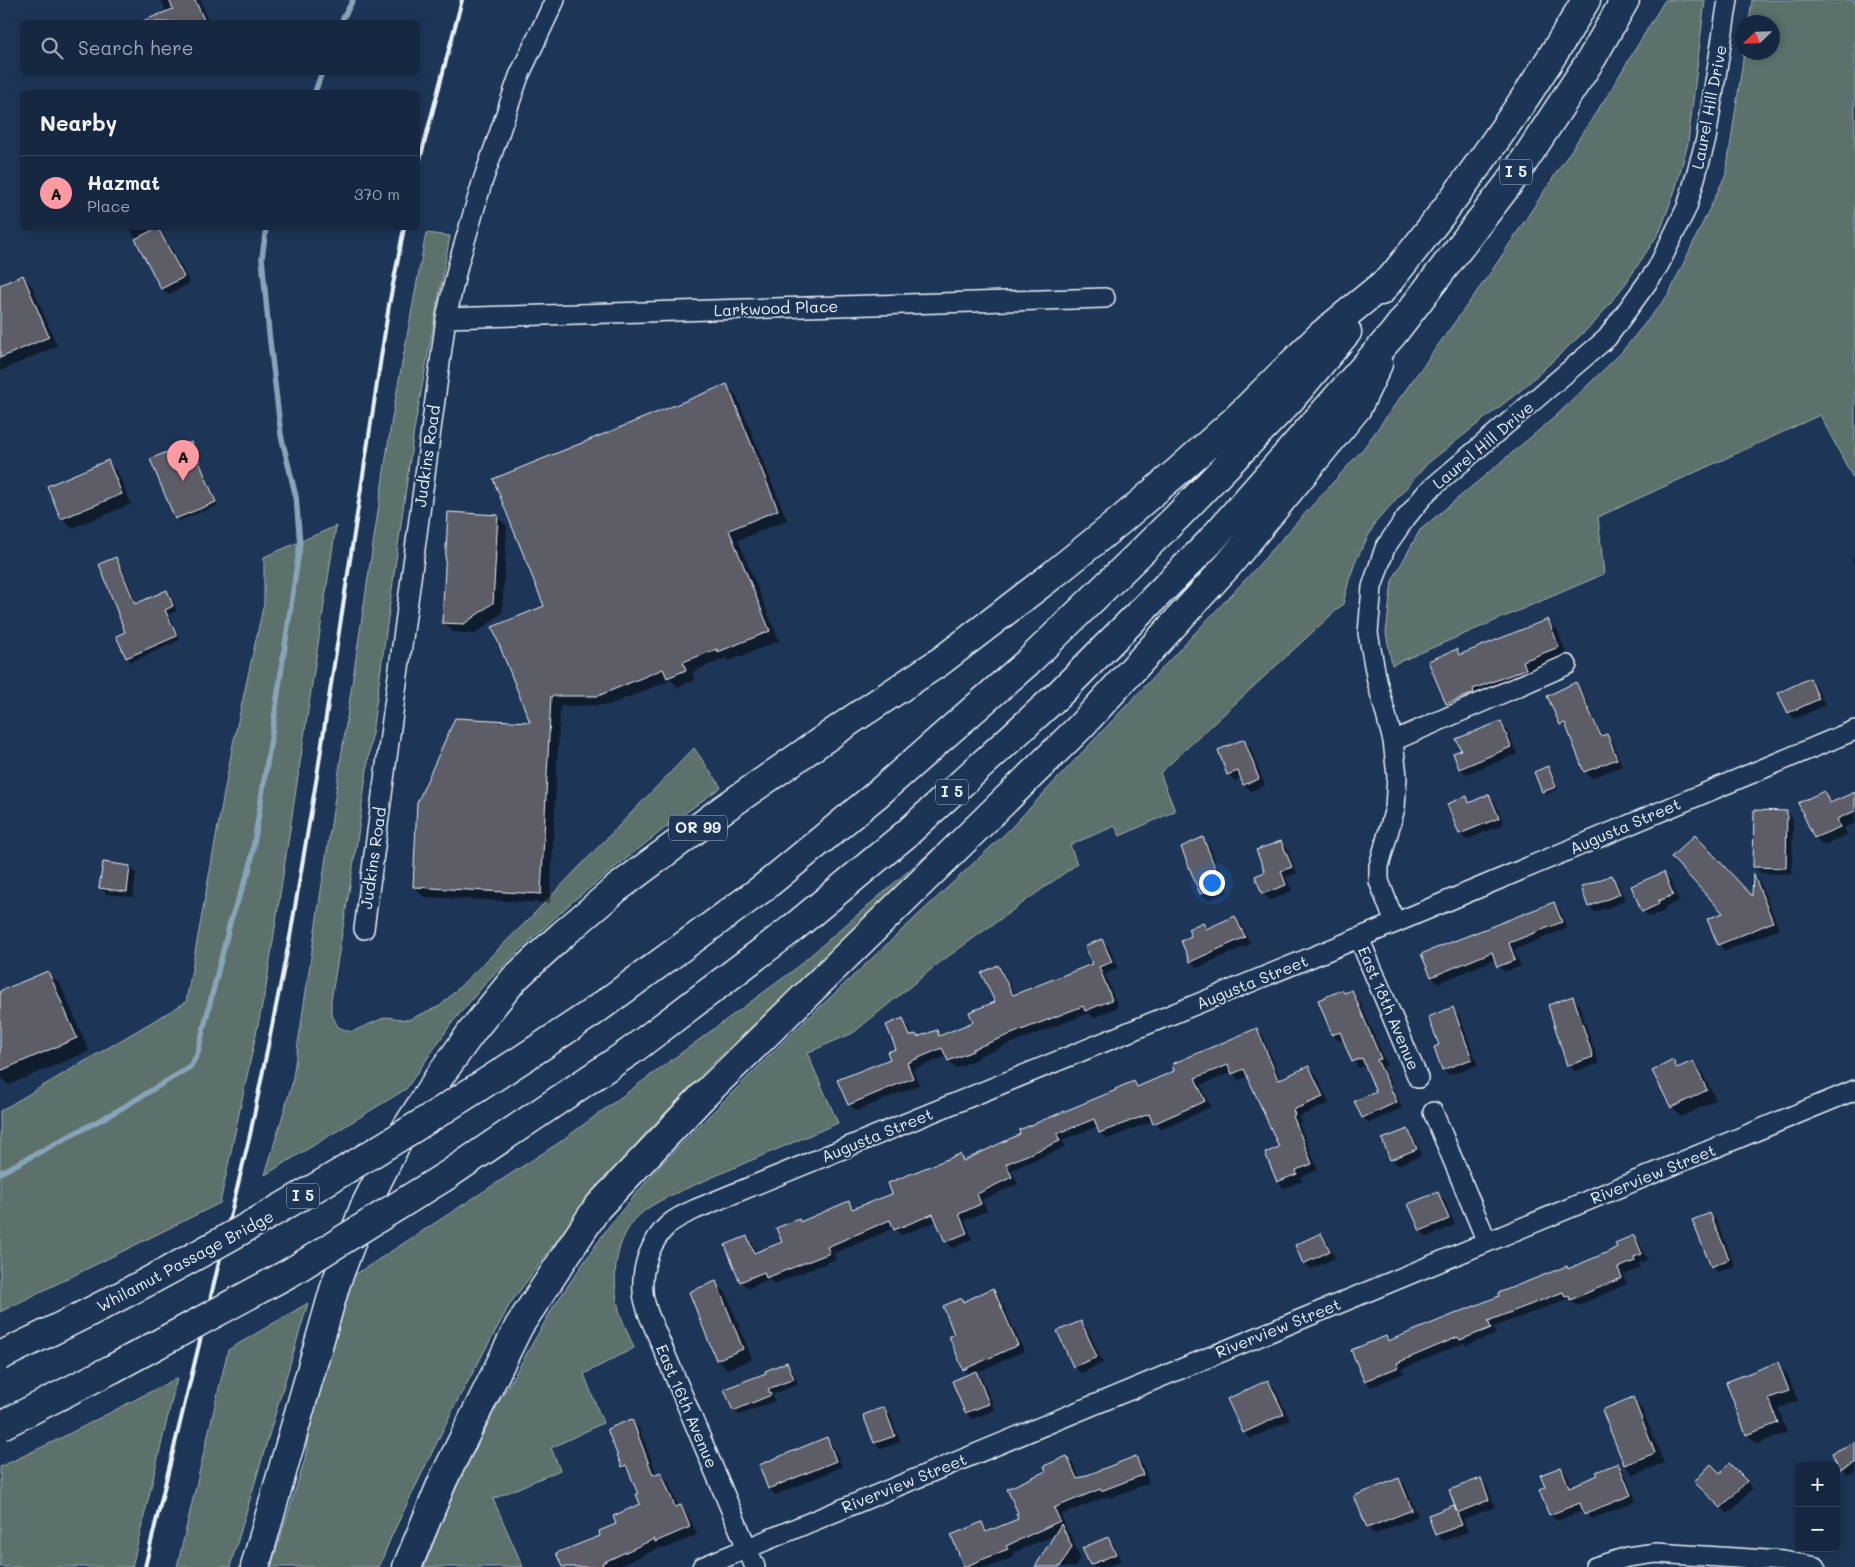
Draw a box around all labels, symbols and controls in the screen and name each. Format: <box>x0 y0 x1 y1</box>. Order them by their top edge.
north arrow <box>1735 15 1780 60</box>
search box <box>20 20 420 75</box>
icon: search <box>38 34 66 62</box>
text: Search here <box>78 35 194 60</box>
street label: Laurel Hill Drive <box>1686 43 1731 171</box>
text: Nearby <box>40 109 117 136</box>
road number: I 5 <box>1500 160 1532 184</box>
text: Hazmat <box>87 170 160 195</box>
text: A <box>50 183 62 204</box>
text: 370 m <box>354 183 400 204</box>
text: Place <box>87 195 130 216</box>
street label: Larkwood Place <box>713 295 839 320</box>
street label: Laurel Hill Drive <box>1428 396 1538 493</box>
street label: Judkins Road <box>409 404 444 508</box>
pin: A <box>167 440 199 481</box>
road number: I 5 <box>936 780 968 804</box>
street label: Augusta Street <box>1566 793 1684 858</box>
street label: Judkins Road <box>355 806 390 910</box>
road number: OR 99 <box>669 816 727 840</box>
your location <box>1199 870 1225 896</box>
street label: East 18th Avenue <box>1354 943 1425 1073</box>
street label: Augusta Street <box>1193 950 1311 1014</box>
street label: Augusta Street <box>818 1103 936 1167</box>
street label: Riverview Street <box>1587 1139 1719 1208</box>
road number: I 5 <box>287 1184 319 1208</box>
street label: Whilamut Passage Bridge <box>93 1205 277 1316</box>
street label: Riverview Street <box>1212 1293 1344 1362</box>
street label: East 16th Avenue <box>652 1341 723 1471</box>
street label: Riverview Street <box>838 1448 970 1517</box>
map controls <box>1795 1462 1840 1552</box>
button: + <box>1795 1462 1840 1507</box>
button: − <box>1795 1507 1840 1552</box>

